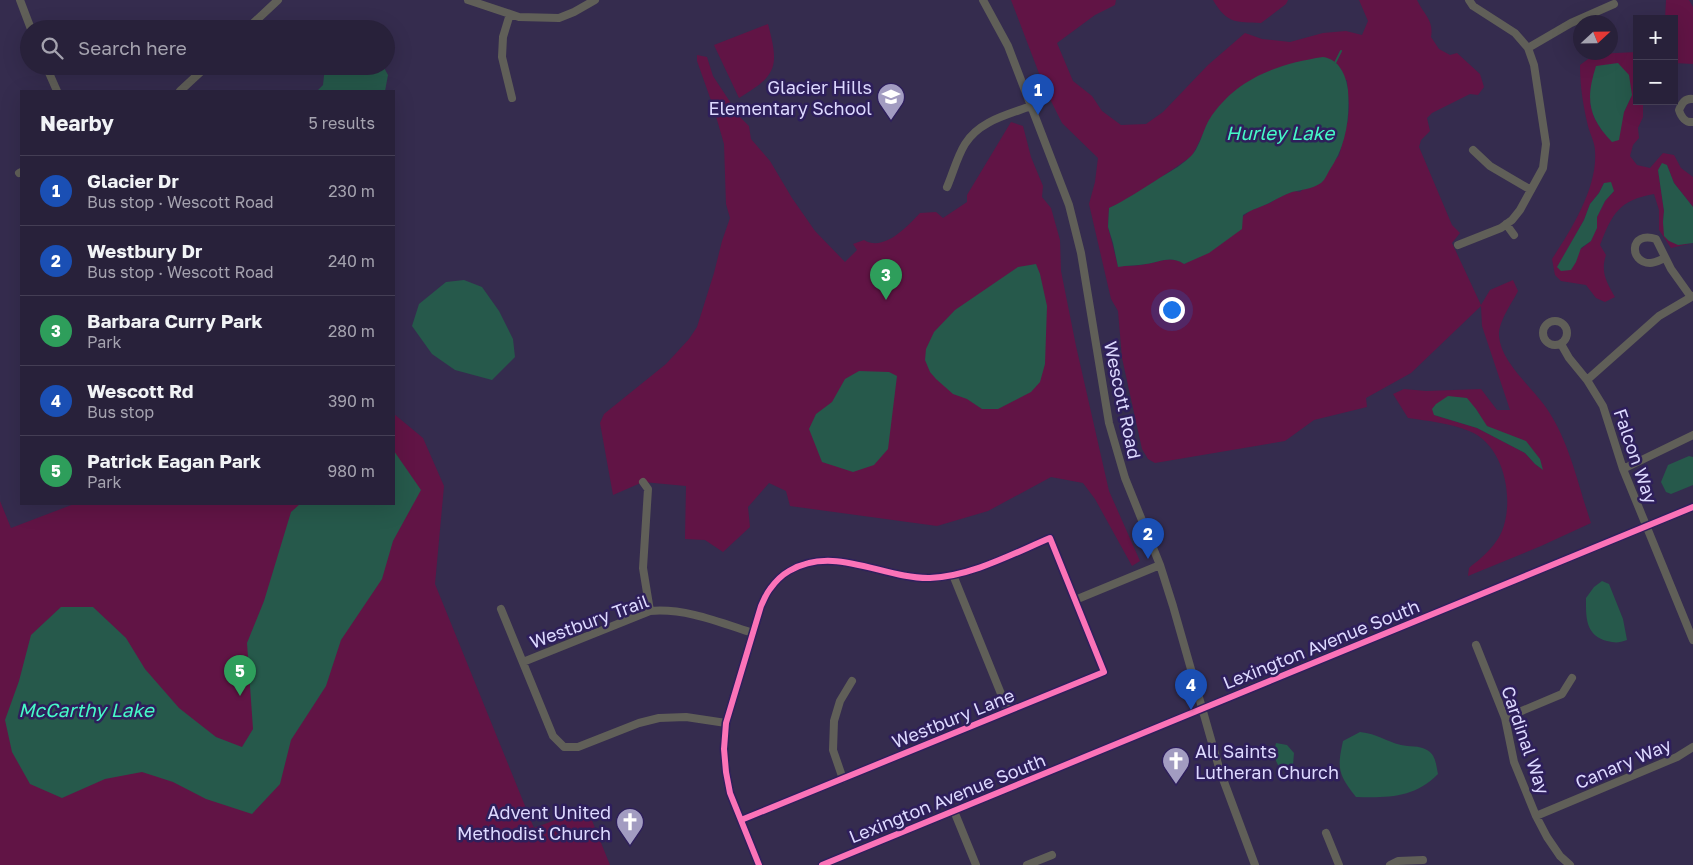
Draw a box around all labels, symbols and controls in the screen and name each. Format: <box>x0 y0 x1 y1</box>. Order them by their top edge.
north arrow <box>1573 15 1618 60</box>
map controls <box>1633 15 1678 105</box>
button: + <box>1633 15 1678 60</box>
search box <box>20 20 395 75</box>
icon: search <box>38 34 66 62</box>
text: Search here <box>78 36 187 59</box>
button: − <box>1633 60 1678 105</box>
pin: 1 <box>1022 74 1054 115</box>
place label: Glacier Hills Elementary School <box>708 76 872 119</box>
school or university icon: Glacier Hills Elementary School <box>876 82 906 121</box>
text: Nearby <box>40 110 114 136</box>
text: 5 results <box>309 113 375 133</box>
water label: Hurley Lake <box>1226 121 1336 144</box>
text: Glacier Dr <box>87 169 179 192</box>
text: 1 <box>52 181 60 201</box>
text: 230 m <box>328 181 375 201</box>
text: Bus stop · Wescott Road <box>87 192 274 212</box>
text: Westbury Dr <box>87 239 202 262</box>
text: 2 <box>51 251 61 271</box>
text: 240 m <box>328 251 375 271</box>
pin: 3 <box>870 259 902 300</box>
text: Bus stop · Wescott Road <box>87 262 274 282</box>
your location <box>1159 297 1185 323</box>
text: Barbara Curry Park <box>87 309 263 332</box>
text: 3 <box>51 321 61 341</box>
text: 280 m <box>328 321 375 341</box>
text: Park <box>87 332 122 352</box>
street label: Wescott Road <box>1100 339 1146 461</box>
text: Wescott Rd <box>87 379 194 402</box>
text: 4 <box>51 391 61 411</box>
text: 390 m <box>328 391 375 411</box>
text: Bus stop <box>87 402 154 422</box>
street label: Falcon Way <box>1610 406 1662 506</box>
text: Patrick Eagan Park <box>87 449 261 472</box>
text: 5 <box>51 461 61 481</box>
text: 980 m <box>327 461 375 481</box>
text: Park <box>87 472 122 492</box>
pin: 2 <box>1132 518 1164 559</box>
street label: Westbury Trail <box>527 589 652 653</box>
street label: Lexington Avenue South <box>1219 594 1423 694</box>
pin: 5 <box>224 655 256 696</box>
pin: 4 <box>1175 669 1207 710</box>
street label: Westbury Lane <box>889 683 1017 753</box>
street label: Cardinal Way <box>1497 683 1555 797</box>
water label: McCarthy Lake <box>18 698 156 721</box>
street label: Canary Way <box>1572 733 1674 793</box>
place label: All Saints Lutheran Church <box>1195 740 1339 783</box>
church icon: All Saints Lutheran Church <box>1161 746 1191 785</box>
street label: Lexington Avenue South <box>845 748 1049 848</box>
place label: Advent United Methodist Church <box>457 801 611 844</box>
church icon: Advent United Methodist Church <box>615 807 645 846</box>

